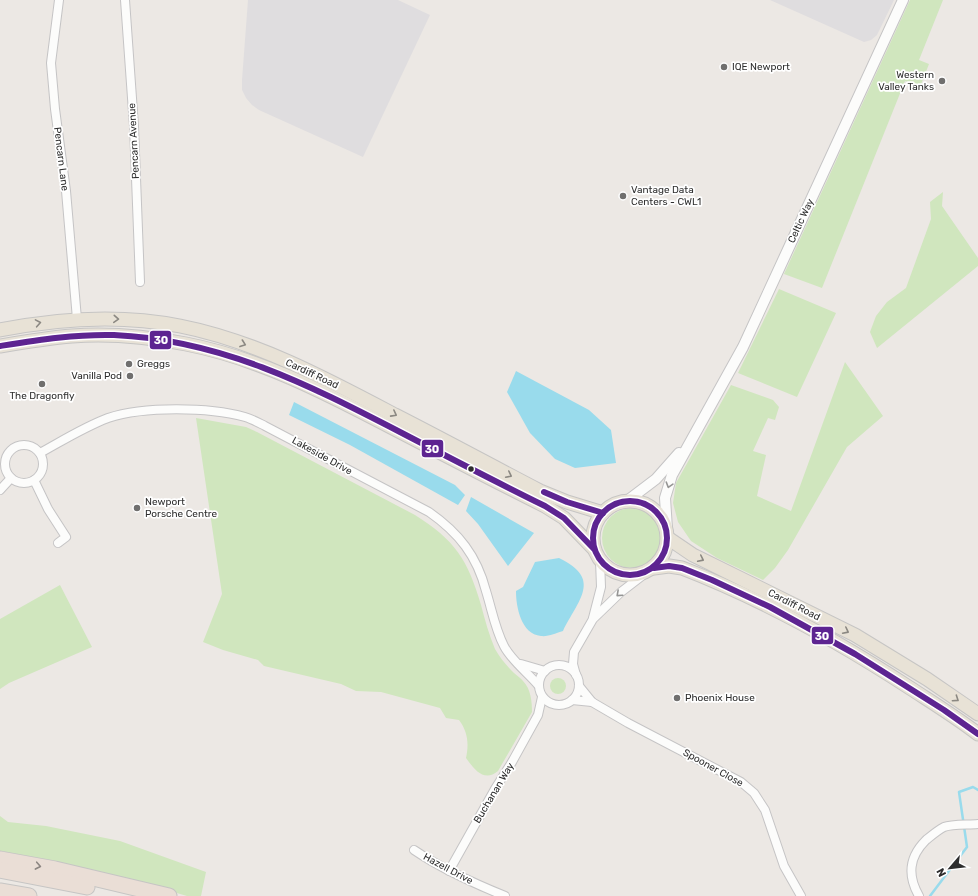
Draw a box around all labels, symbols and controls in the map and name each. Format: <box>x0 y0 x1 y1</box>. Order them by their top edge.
place label: IQE Newport <box>732 61 790 73</box>
marker: IQE Newport <box>719 62 729 72</box>
place label: Western Valley Tanks <box>878 69 934 93</box>
marker: Western Valley Tanks <box>937 76 947 86</box>
street label: Pencarn Avenue <box>126 102 142 179</box>
street label: Pencarn Lane <box>51 126 71 192</box>
place label: Vantage Data Centers - CWL1 <box>631 184 701 208</box>
marker: Vantage Data Centers - CWL1 <box>618 191 628 201</box>
street label: Celtic Way <box>786 196 817 245</box>
one-way arrow <box>113 315 119 323</box>
one-way arrow <box>35 319 41 328</box>
line badge: 30 <box>149 330 172 350</box>
text: 30 <box>154 334 168 347</box>
one-way arrow <box>239 339 246 348</box>
street label: Cardiff Road <box>284 356 340 392</box>
place label: Greggs <box>137 358 170 370</box>
marker: Greggs <box>124 359 134 369</box>
place label: Vanilla Pod <box>71 370 122 382</box>
marker: Vanilla Pod <box>125 371 135 381</box>
marker: The Dragonfly <box>37 379 47 389</box>
place label: The Dragonfly <box>9 390 75 402</box>
one-way arrow <box>390 410 397 417</box>
street label: Lakeside Drive <box>290 434 355 478</box>
line badge: 30 <box>421 439 444 458</box>
text: 30 <box>425 443 439 456</box>
unlabelled marker <box>466 464 476 474</box>
one-way arrow <box>505 470 512 477</box>
one-way arrow <box>665 481 674 488</box>
place label: Newport Porsche Centre <box>145 496 218 520</box>
marker: Newport Porsche Centre <box>132 503 142 513</box>
one-way arrow <box>697 554 704 562</box>
street label: Cardiff Road <box>766 587 822 623</box>
one-way arrow <box>616 589 624 597</box>
line badge: 30 <box>811 626 834 645</box>
one-way arrow <box>842 626 849 634</box>
text: 30 <box>815 630 829 643</box>
place label: Phoenix House <box>685 692 755 704</box>
marker: Phoenix House <box>672 693 682 703</box>
one-way arrow <box>952 694 959 702</box>
street label: Spooner Close <box>681 747 746 790</box>
street label: Buchanan Way <box>471 760 517 825</box>
north arrow <box>930 848 970 888</box>
street label: Hazell Drive <box>421 851 475 887</box>
one-way arrow <box>35 861 41 870</box>
text: N <box>934 866 949 879</box>

